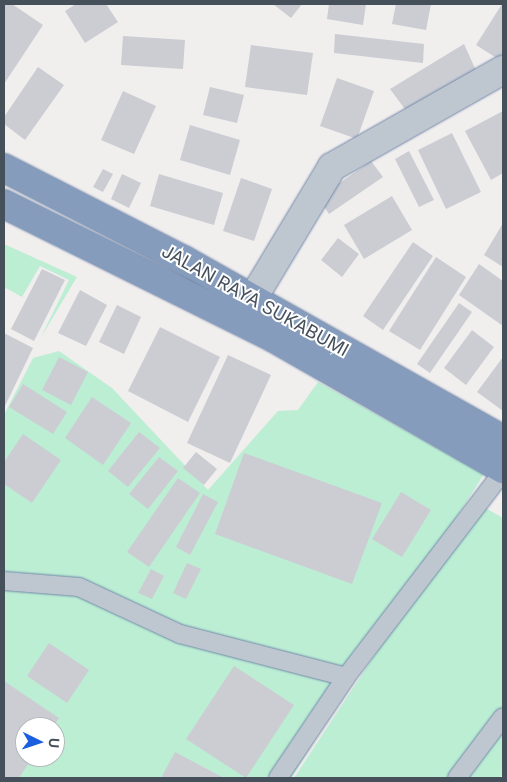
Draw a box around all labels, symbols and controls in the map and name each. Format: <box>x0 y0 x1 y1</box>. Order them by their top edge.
street label: JALAN RAYA SUKABUMI <box>158 241 352 361</box>
north arrow <box>15 717 65 767</box>
text: U <box>46 737 63 749</box>

